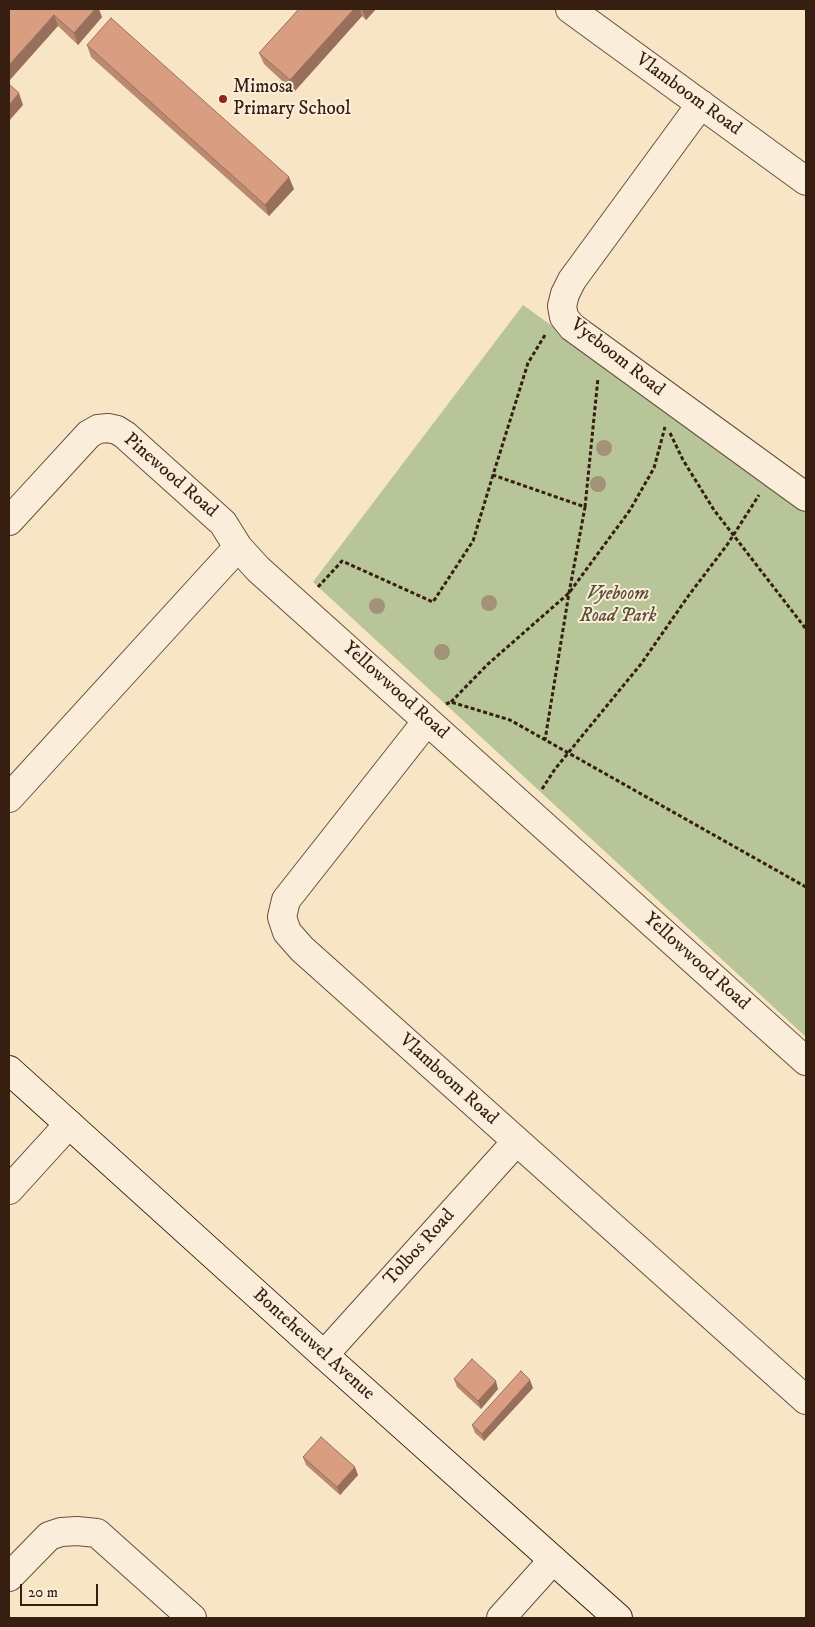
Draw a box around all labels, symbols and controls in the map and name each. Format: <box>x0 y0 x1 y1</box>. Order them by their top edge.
street label: Vlamboom Road <box>631 49 745 141</box>
place label: Mimosa Primary School <box>233 77 351 121</box>
marker: Mimosa Primary School <box>217 93 229 105</box>
street label: Vyeboom Road <box>565 314 669 402</box>
street label: Pinewood Road <box>118 429 222 523</box>
park label: Vyeboom Road Park <box>580 584 656 628</box>
street label: Yellowwood Road <box>337 637 453 745</box>
street label: Yellowwood Road <box>638 908 754 1016</box>
street label: Vlamboom Road <box>394 1030 502 1130</box>
street label: Tolbos Road <box>380 1205 460 1291</box>
street label: Bonteheuwel Avenue <box>247 1284 379 1406</box>
scale bar <box>22 1574 100 1606</box>
text: 20 m <box>28 1583 58 1602</box>

